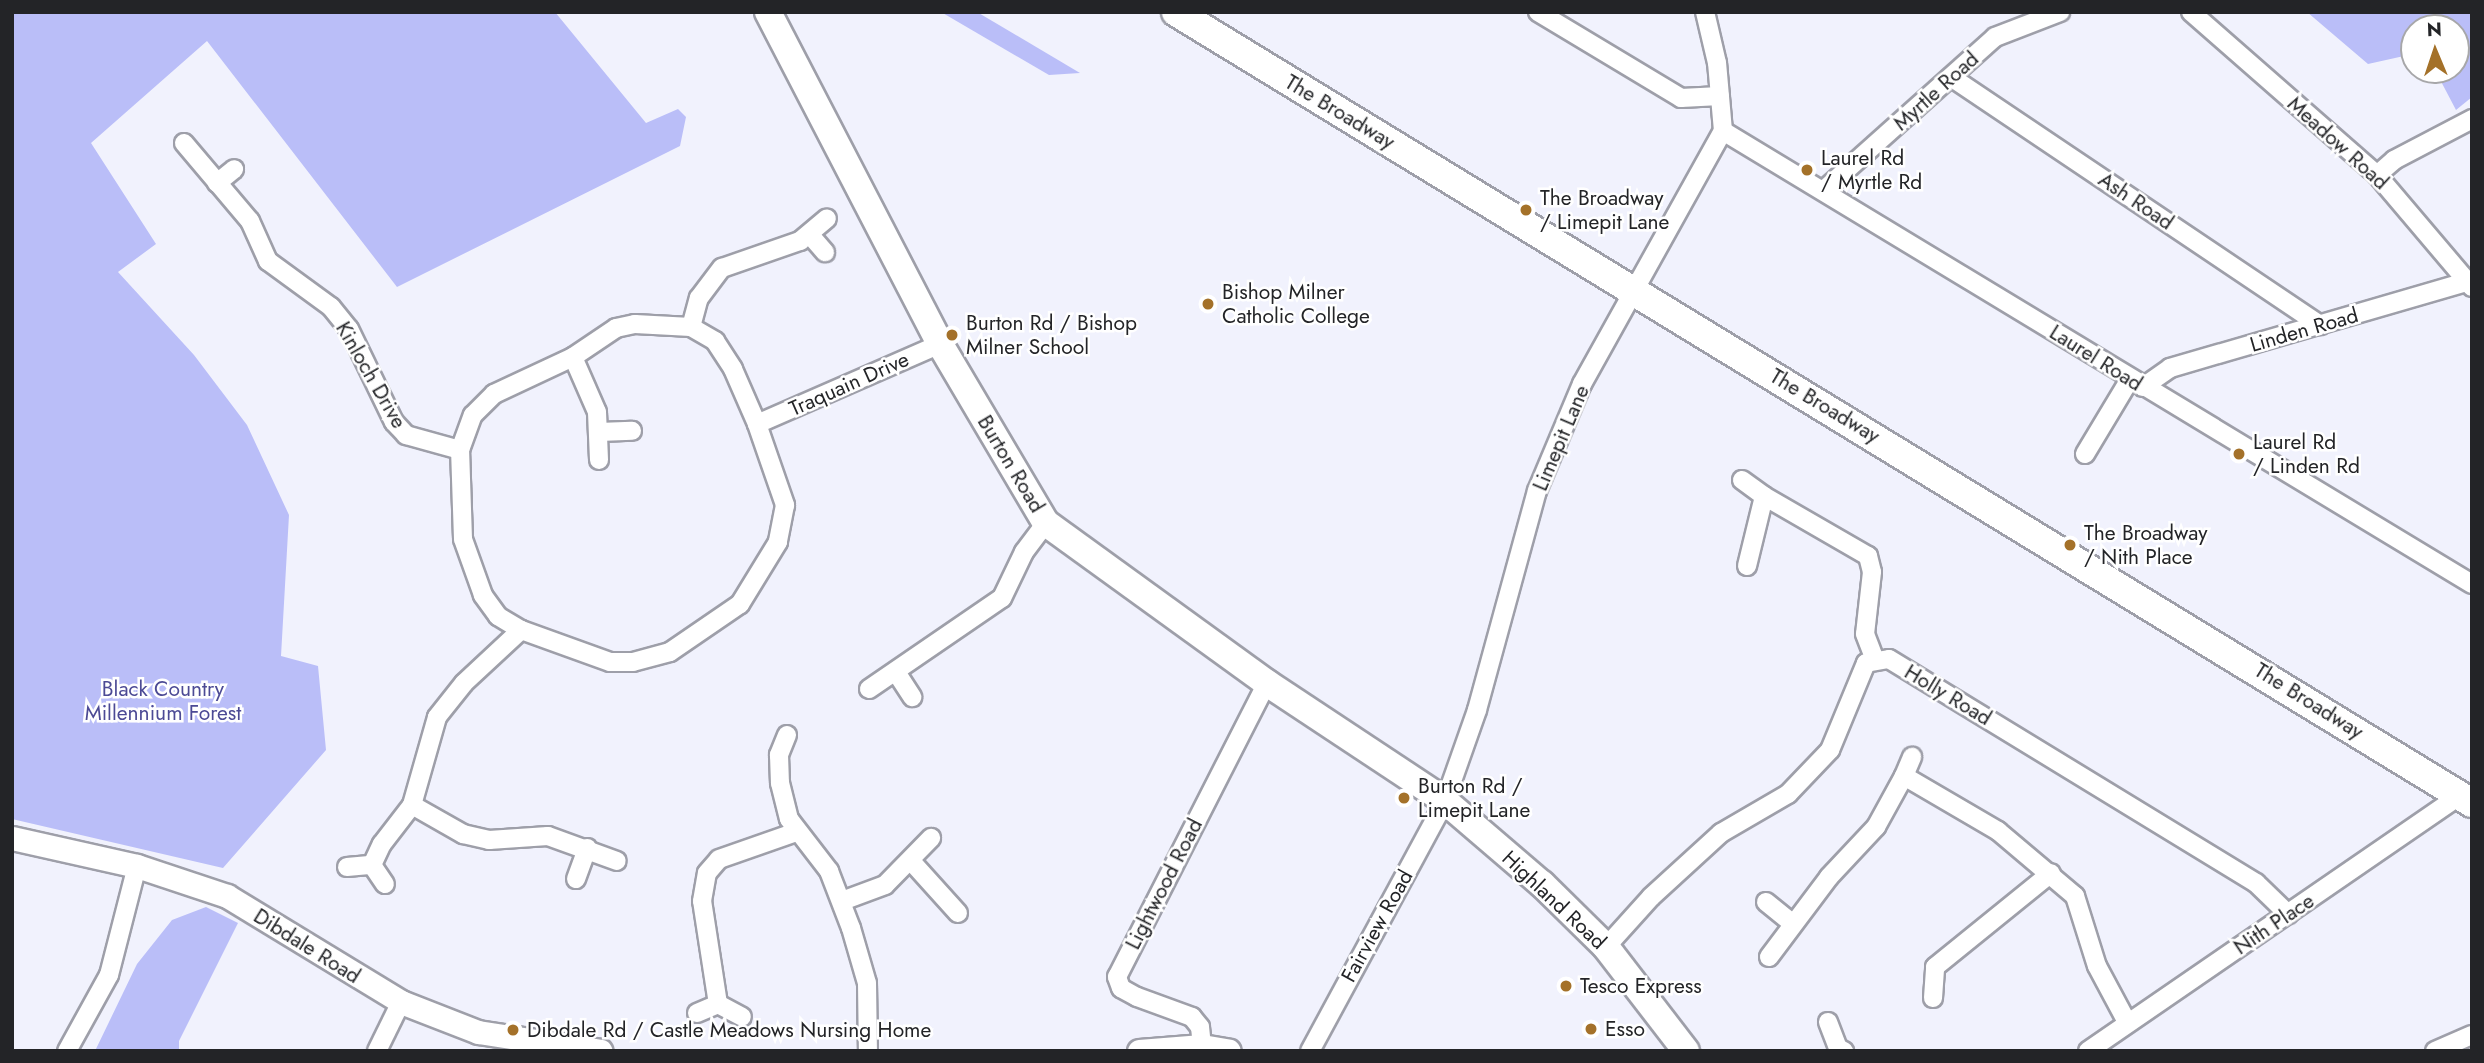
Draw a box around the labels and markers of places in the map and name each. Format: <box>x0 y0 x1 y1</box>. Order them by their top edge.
place label: Laurel Rd / Myrtle Rd <box>1821 145 1922 195</box>
marker: Laurel Rd / Myrtle Rd <box>1799 162 1815 178</box>
place label: The Broadway / Limepit Lane <box>1540 185 1669 235</box>
marker: The Broadway / Limepit Lane <box>1518 202 1534 218</box>
place label: Bishop Milner Catholic College <box>1222 279 1370 329</box>
marker: Bishop Milner Catholic College <box>1200 296 1216 312</box>
place label: Burton Rd / Bishop Milner School <box>966 310 1137 360</box>
marker: Burton Rd / Bishop Milner School <box>944 327 960 343</box>
place label: Laurel Rd / Linden Rd <box>2253 429 2360 479</box>
marker: Laurel Rd / Linden Rd <box>2231 446 2247 462</box>
place label: The Broadway / Nith Place <box>2084 520 2208 570</box>
marker: The Broadway / Nith Place <box>2062 537 2078 553</box>
place label: Burton Rd / Limepit Lane <box>1418 773 1530 823</box>
marker: Burton Rd / Limepit Lane <box>1396 790 1412 806</box>
place label: Tesco Express <box>1580 973 1702 999</box>
marker: Tesco Express <box>1558 978 1574 994</box>
place label: Esso <box>1605 1016 1645 1042</box>
place label: Dibdale Rd / Castle Meadows Nursing Home <box>527 1017 931 1043</box>
marker: Esso <box>1583 1021 1599 1037</box>
marker: Dibdale Rd / Castle Meadows Nursing Home <box>505 1022 521 1038</box>

